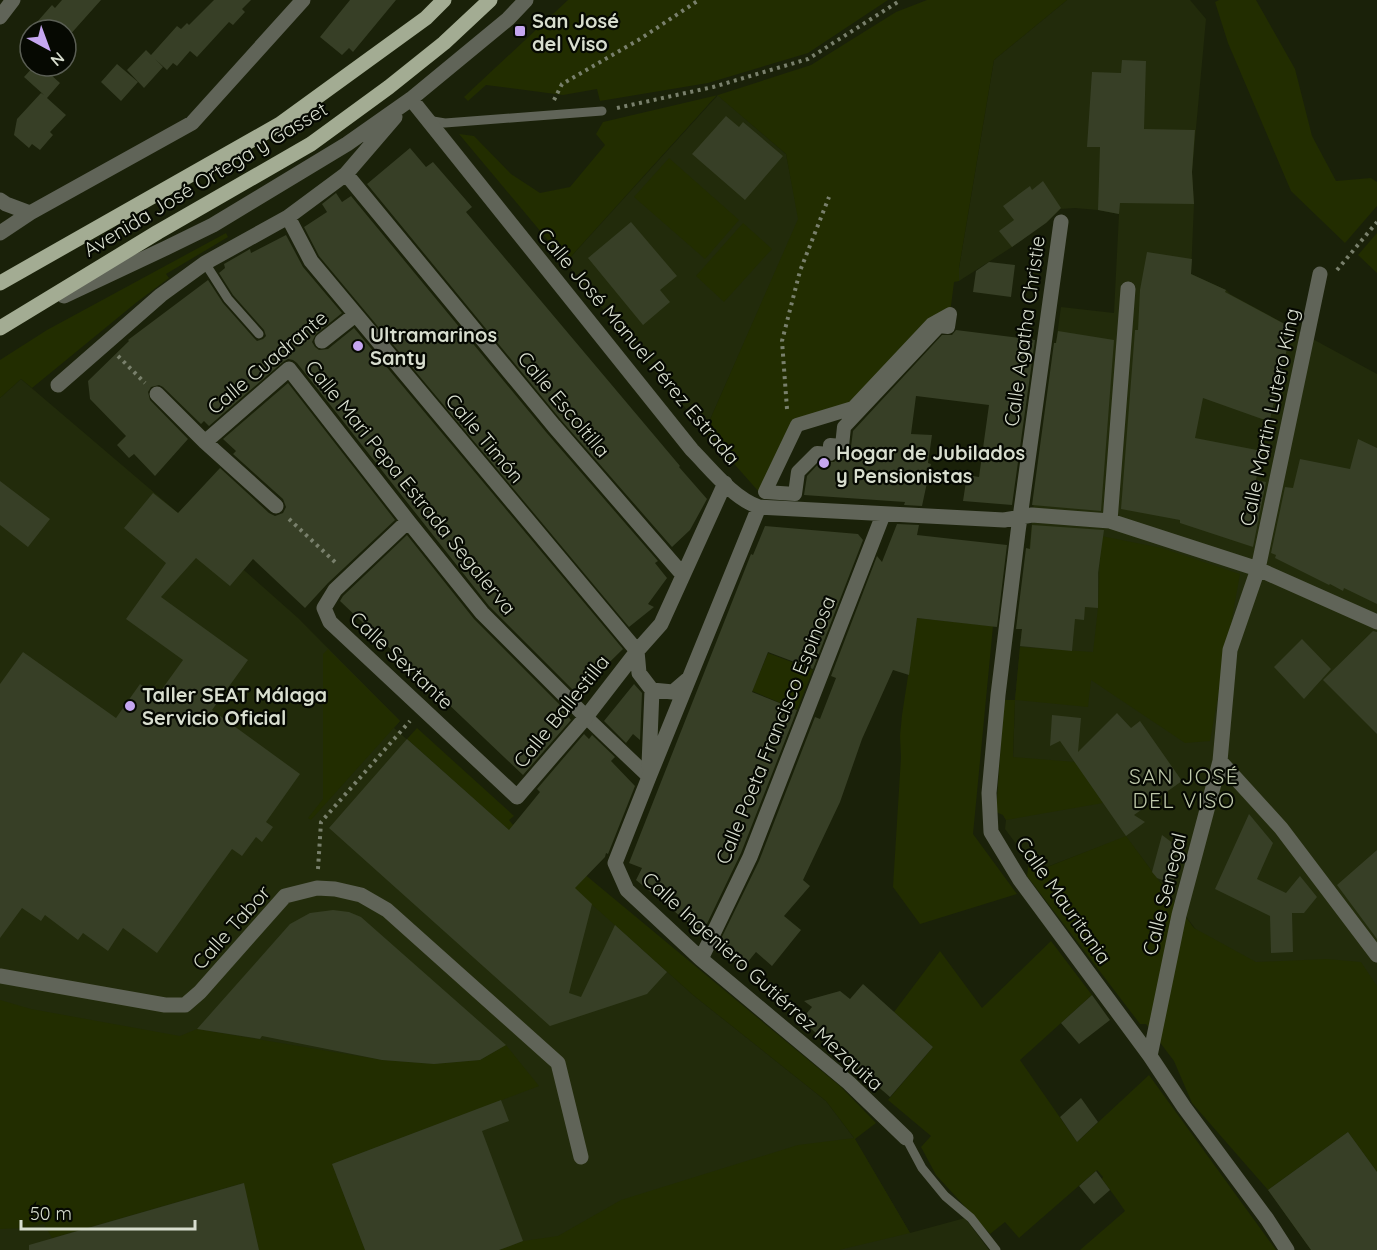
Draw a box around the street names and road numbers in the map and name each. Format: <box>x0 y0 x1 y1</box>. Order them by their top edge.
street label: Avenida José Ortega y Gasset <box>78 96 332 262</box>
street label: Calle José Manuel Pérez Estrada <box>533 222 745 470</box>
street label: Calle Agatha Christie <box>998 234 1050 428</box>
street label: Calle Cuadrante <box>202 305 332 419</box>
street label: Calle Martin Lutero King <box>1234 306 1304 528</box>
street label: Calle Escoltilla <box>512 346 616 462</box>
street label: Calle Mari Pepa Estrada Segalerva <box>300 355 522 619</box>
street label: Calle Timón <box>440 388 530 488</box>
street label: Calle Poeta Francisco Espinosa <box>710 592 840 868</box>
street label: Calle Sextante <box>345 606 459 714</box>
street label: Calle Ballestilla <box>508 649 614 773</box>
street label: Calle Senegal <box>1137 830 1191 958</box>
street label: Calle Mauritania <box>1011 832 1117 968</box>
street label: Calle Ingeniero Gutiérrez Mezquita <box>637 866 889 1096</box>
street label: Calle Tabor <box>187 879 276 974</box>

